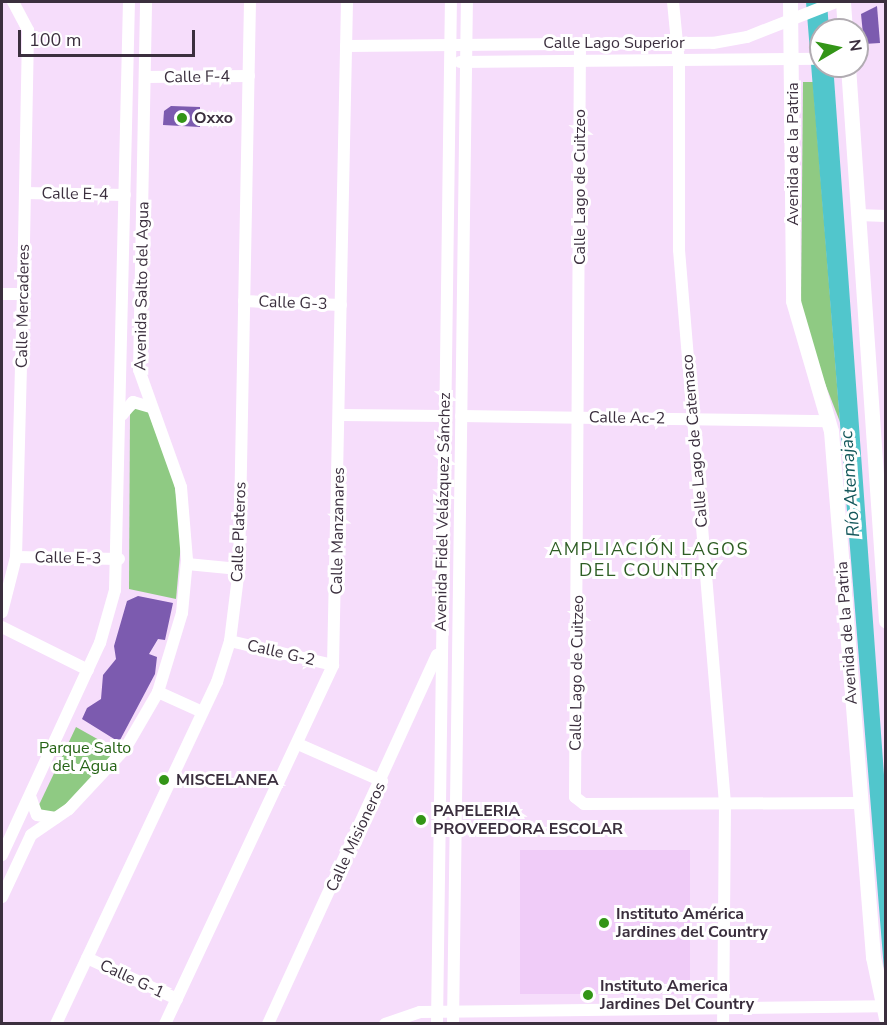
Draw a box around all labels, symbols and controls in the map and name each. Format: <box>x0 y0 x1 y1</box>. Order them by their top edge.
scale bar <box>21 18 198 56</box>
north arrow <box>809 18 869 78</box>
text: 100 m <box>29 28 81 52</box>
street label: Calle Lago Superior <box>543 33 685 53</box>
text: N <box>843 38 867 53</box>
street label: Calle F-4 <box>164 67 230 87</box>
street label: Avenida de la Patria <box>783 82 803 226</box>
place label: Oxxo <box>194 108 233 128</box>
street label: Calle Lago de Cuitzeo <box>570 109 590 265</box>
marker: Oxxo <box>175 111 189 125</box>
street label: Calle E-4 <box>41 184 109 204</box>
street label: Avenida Salto del Agua <box>131 201 153 371</box>
street label: Calle Mercaderes <box>12 244 34 368</box>
street label: Calle G-3 <box>258 292 328 314</box>
street label: Calle Lago de Catemaco <box>678 354 712 528</box>
street label: Avenida Fidel Velázquez Sánchez <box>431 392 455 632</box>
street label: Calle Ac-2 <box>589 408 665 428</box>
water label: Río Atemajac <box>836 430 864 538</box>
street label: Calle Manzanares <box>327 467 349 595</box>
street label: Calle Plateros <box>228 481 250 583</box>
district label: AMPLIACIÓN LAGOS DEL COUNTRY <box>549 539 749 582</box>
street label: Calle E-3 <box>34 548 102 568</box>
street label: Avenida de la Patria <box>832 561 862 705</box>
street label: Calle Lago de Cuitzeo <box>566 595 588 751</box>
street label: Calle G-2 <box>245 636 317 670</box>
park label: Parque Salto del Agua <box>39 738 131 776</box>
place label: MISCELANEA <box>176 770 279 790</box>
marker: MISCELANEA <box>157 773 171 787</box>
street label: Calle Misioneros <box>322 779 390 895</box>
place label: PAPELERIA PROVEEDORA ESCOLAR <box>433 801 623 839</box>
marker: PAPELERIA PROVEEDORA ESCOLAR <box>414 813 428 827</box>
place label: Instituto América Jardines del Country <box>616 904 768 942</box>
marker: Instituto América Jardines del Country <box>597 916 611 930</box>
street label: Calle G-1 <box>97 956 167 1002</box>
place label: Instituto America Jardines Del Country <box>600 976 754 1014</box>
marker: Instituto America Jardines Del Country <box>581 988 595 1002</box>

